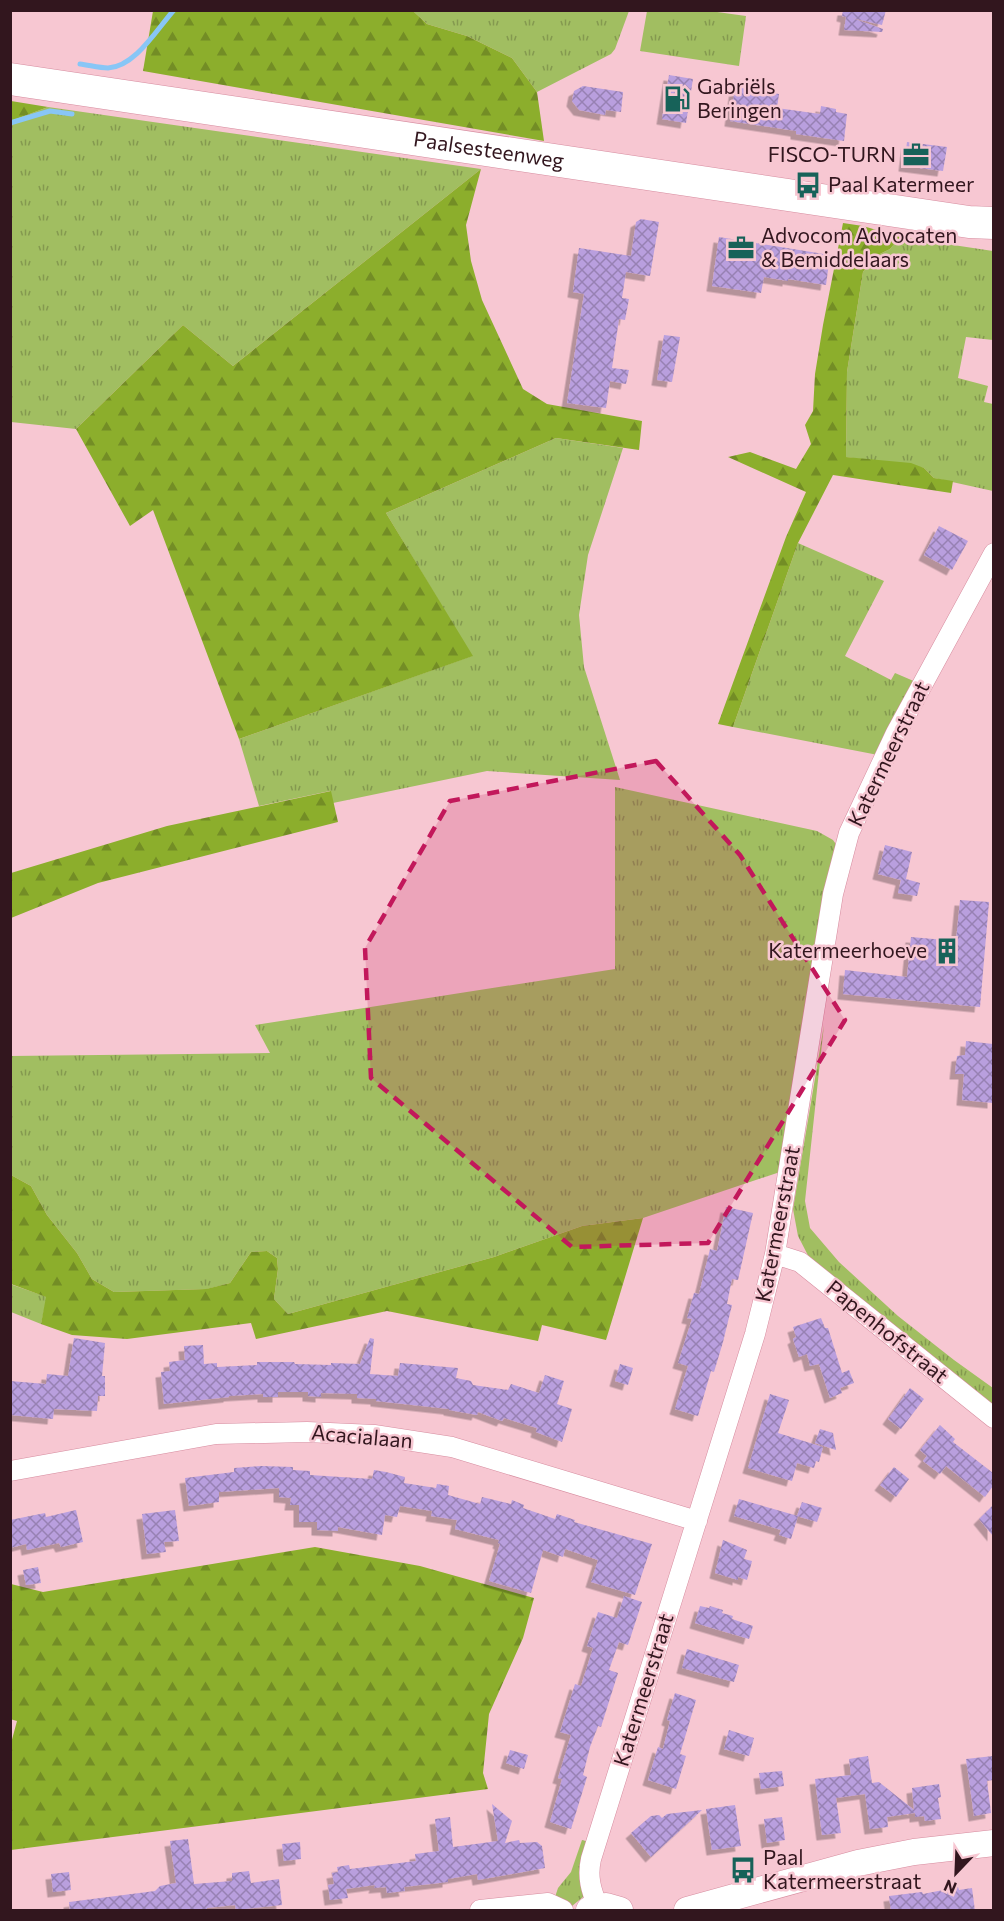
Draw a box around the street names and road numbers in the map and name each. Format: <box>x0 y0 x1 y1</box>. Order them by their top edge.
street label: Paalsesteenweg <box>412 125 566 172</box>
street label: Katermeerstraat <box>842 677 934 830</box>
street label: Katermeerstraat <box>749 1144 804 1304</box>
street label: Papenhofstraat <box>822 1274 954 1387</box>
street label: Acacialaan <box>310 1419 414 1452</box>
street label: Katermeerstraat <box>607 1610 678 1769</box>

